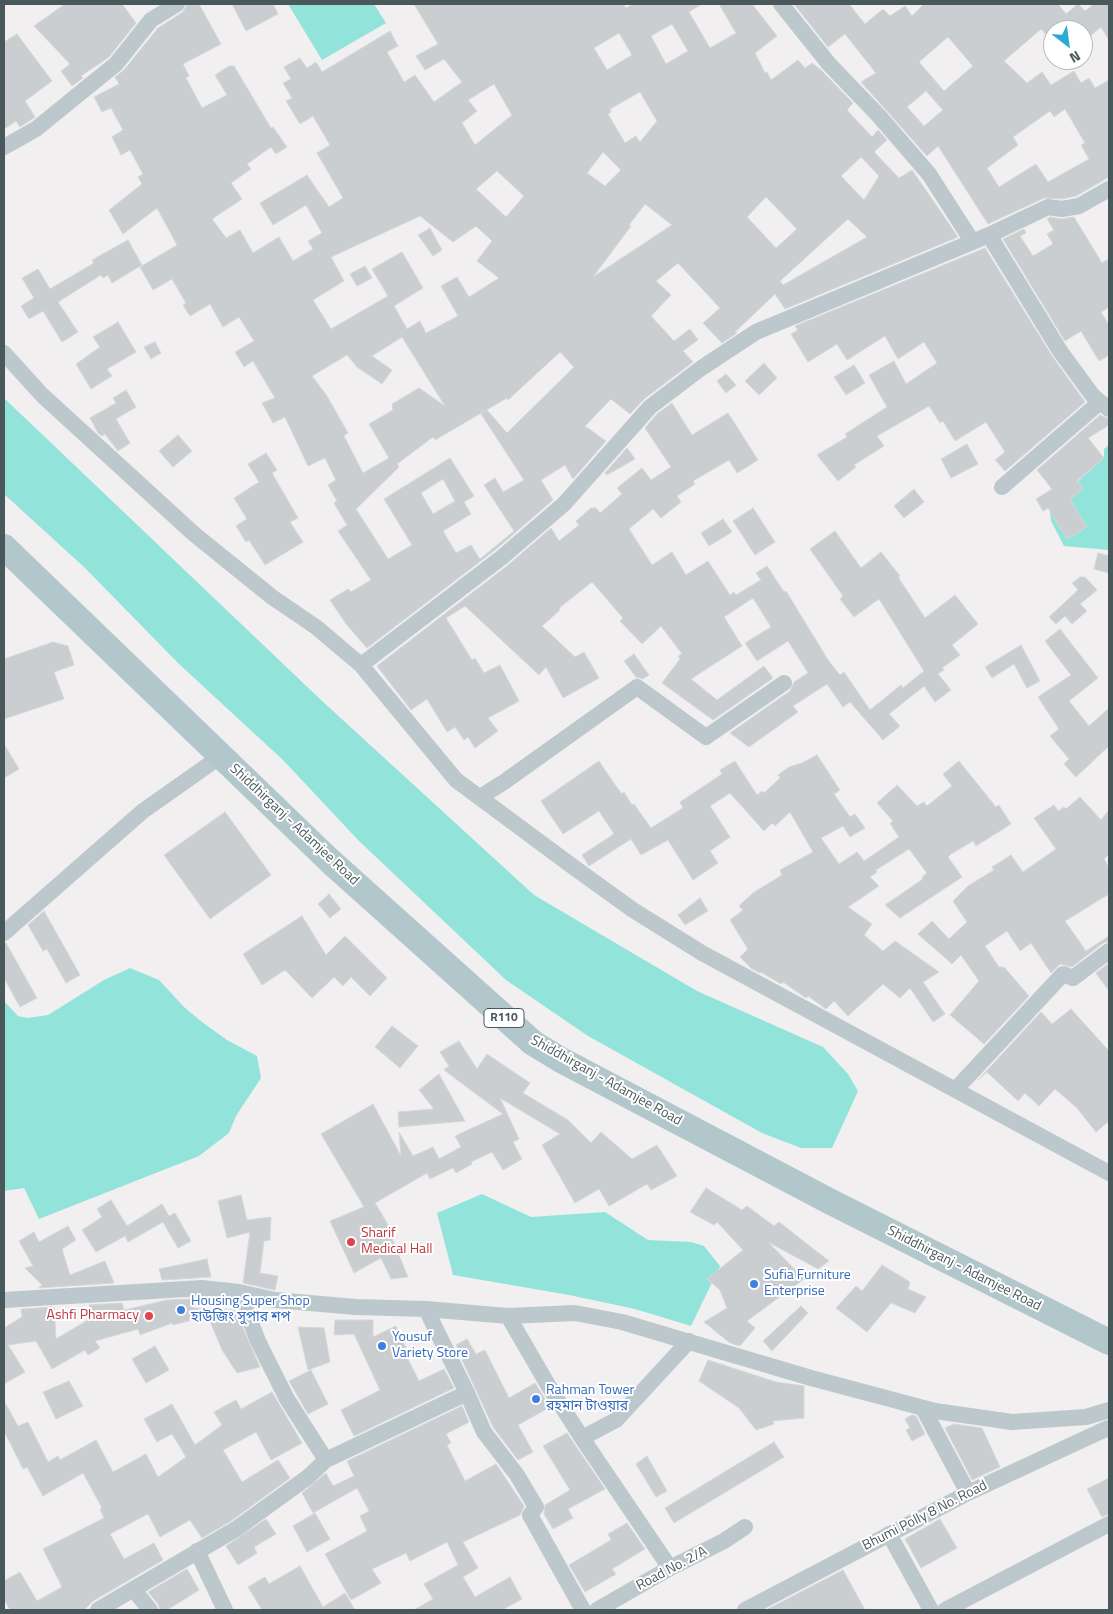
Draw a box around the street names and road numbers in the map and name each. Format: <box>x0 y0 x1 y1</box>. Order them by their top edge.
street label: Shiddhirganj - Adamjee Road <box>226 761 362 889</box>
road number: R110 <box>484 1008 524 1028</box>
street label: Shiddhirganj - Adamjee Road <box>527 1032 685 1130</box>
street label: Shiddhirganj - Adamjee Road <box>884 1223 1044 1315</box>
street label: Bhumi Polly 8 No. Road <box>860 1477 990 1555</box>
street label: Road No. 2/A <box>634 1543 710 1595</box>

